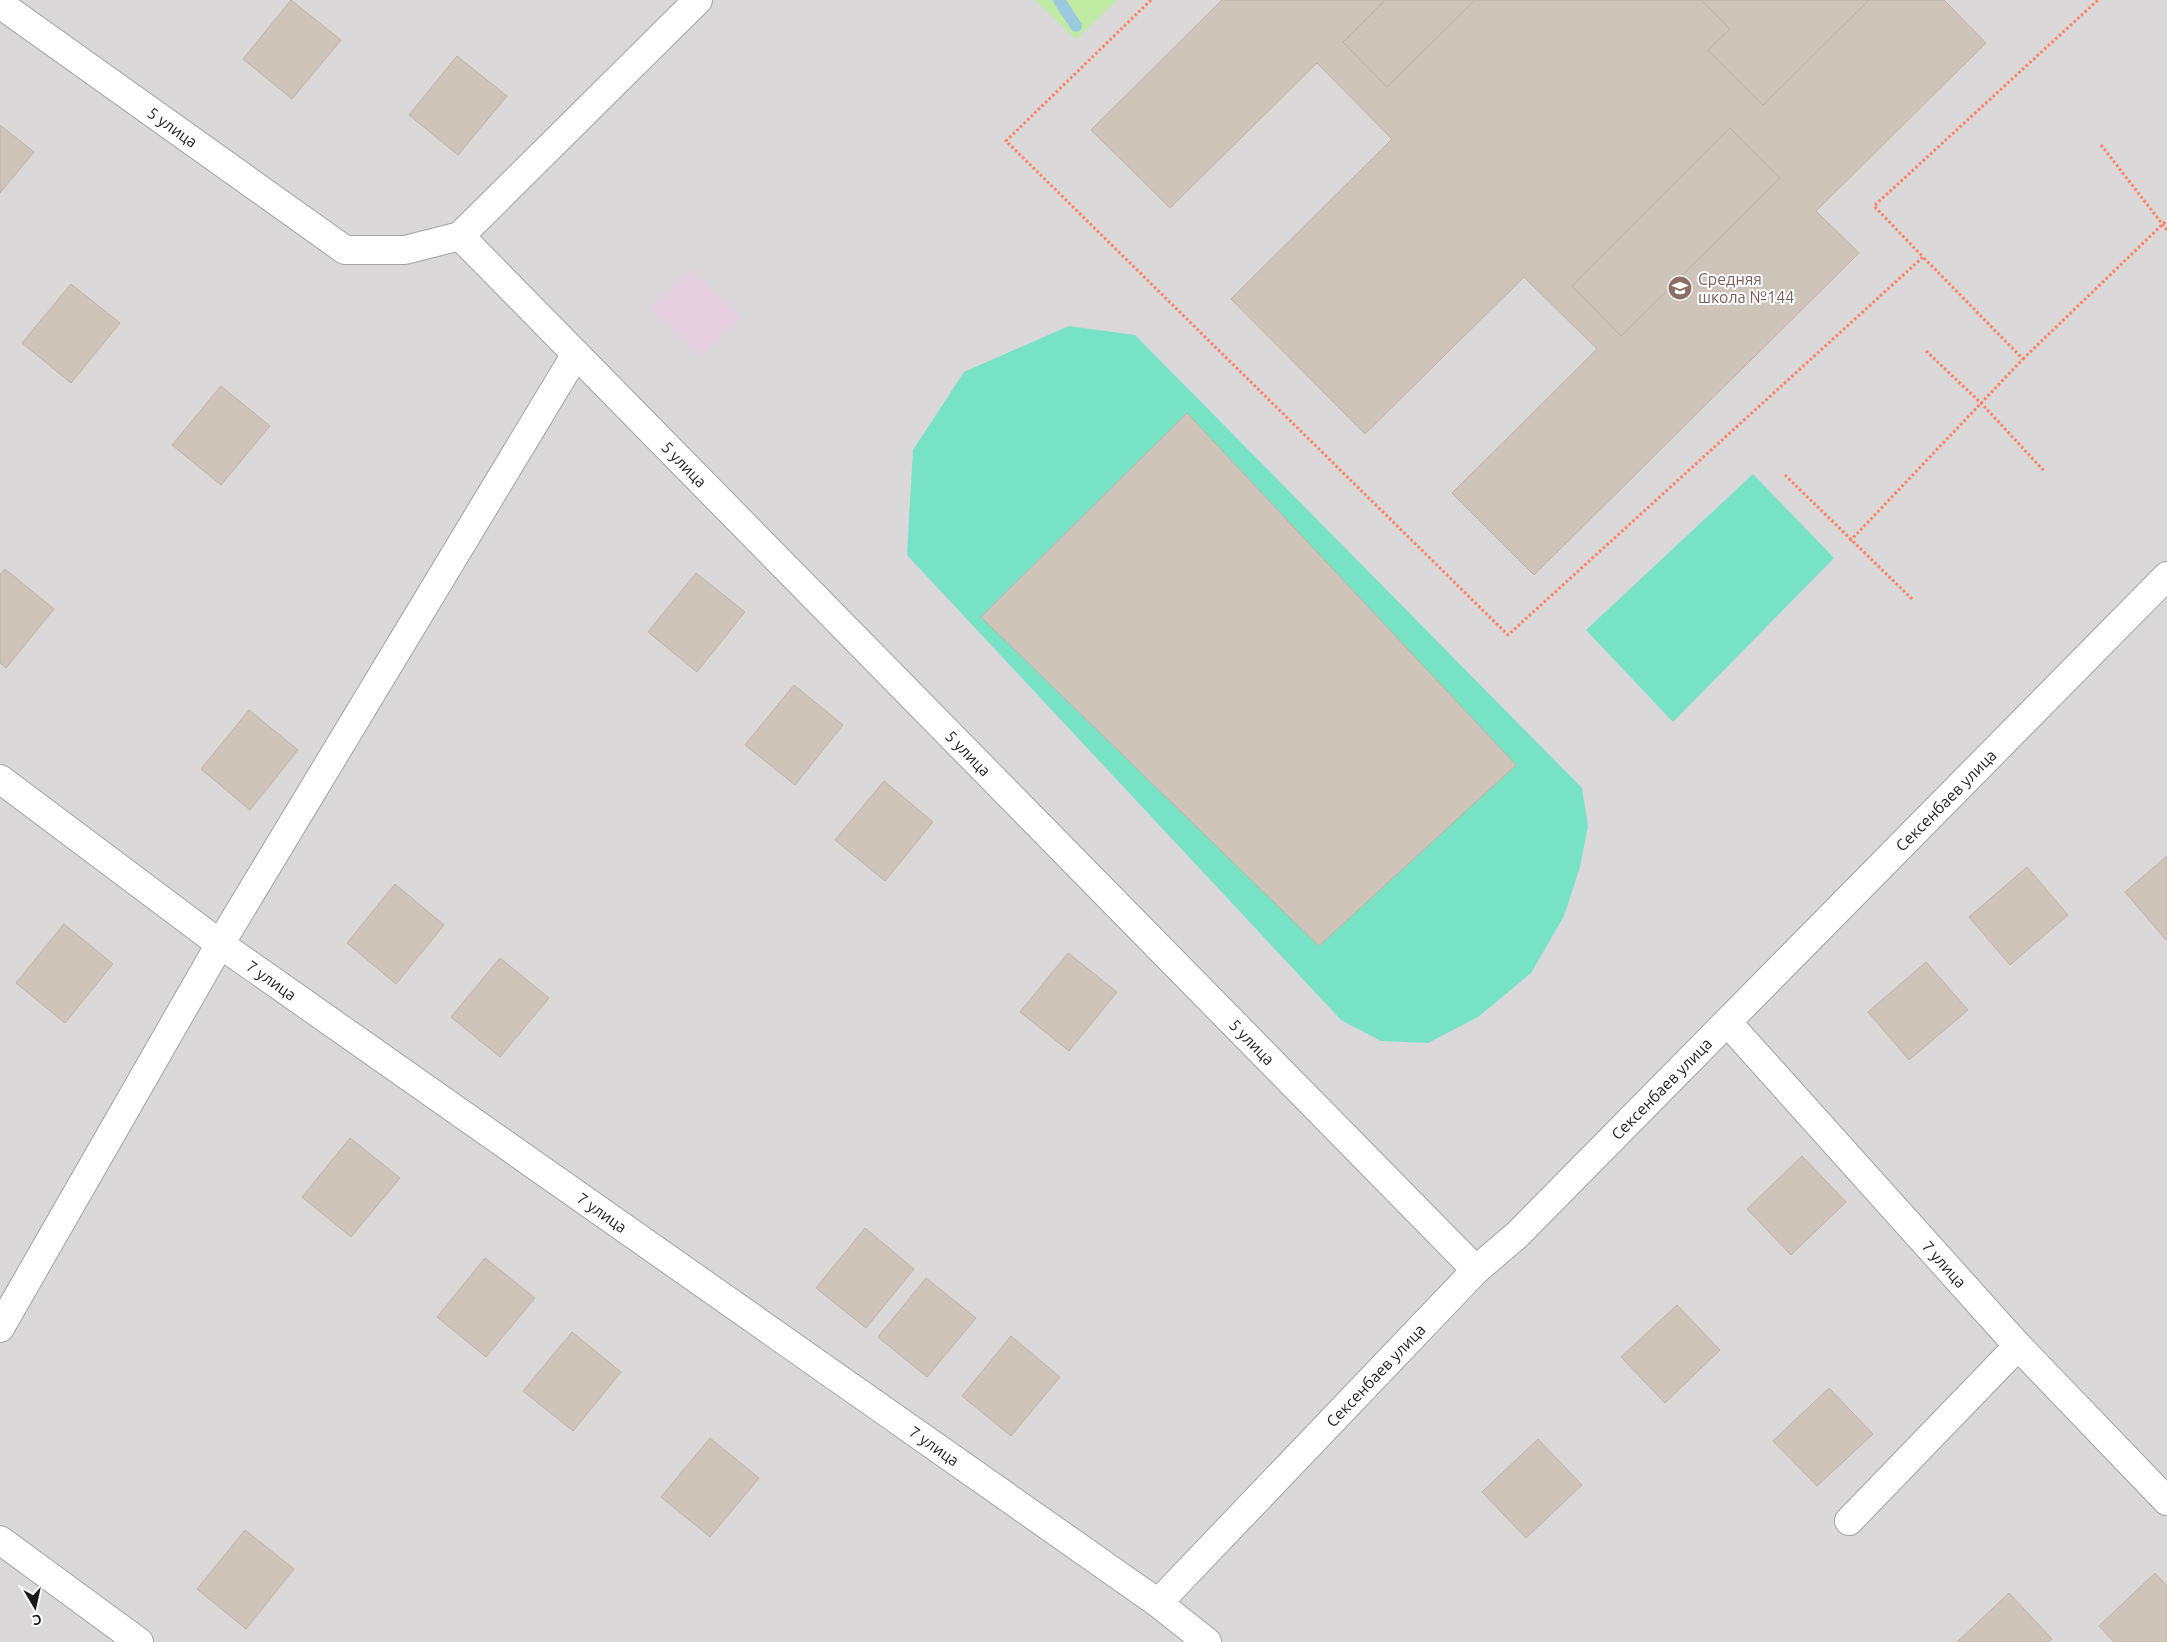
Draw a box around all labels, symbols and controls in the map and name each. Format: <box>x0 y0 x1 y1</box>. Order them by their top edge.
street label: 5 улица <box>144 103 201 151</box>
place label: Средняя школа №144 <box>1698 270 1794 306</box>
school or university icon: Средняя школа №144 <box>1667 275 1693 301</box>
street label: 5 улица <box>658 438 711 491</box>
street label: 5 улица <box>942 727 994 780</box>
street label: Сексенбаев улица <box>1892 746 2000 855</box>
street label: 7 улица <box>243 957 300 1004</box>
street label: 5 улица <box>1226 1016 1278 1068</box>
street label: Сексенбаев улица <box>1608 1034 1715 1143</box>
street label: 7 улица <box>574 1189 630 1236</box>
street label: 7 улица <box>1919 1237 1970 1291</box>
street label: Сексенбаев улица <box>1322 1320 1429 1430</box>
street label: 7 улица <box>906 1422 963 1469</box>
north arrow <box>10 1582 60 1632</box>
text: С <box>31 1611 43 1628</box>

